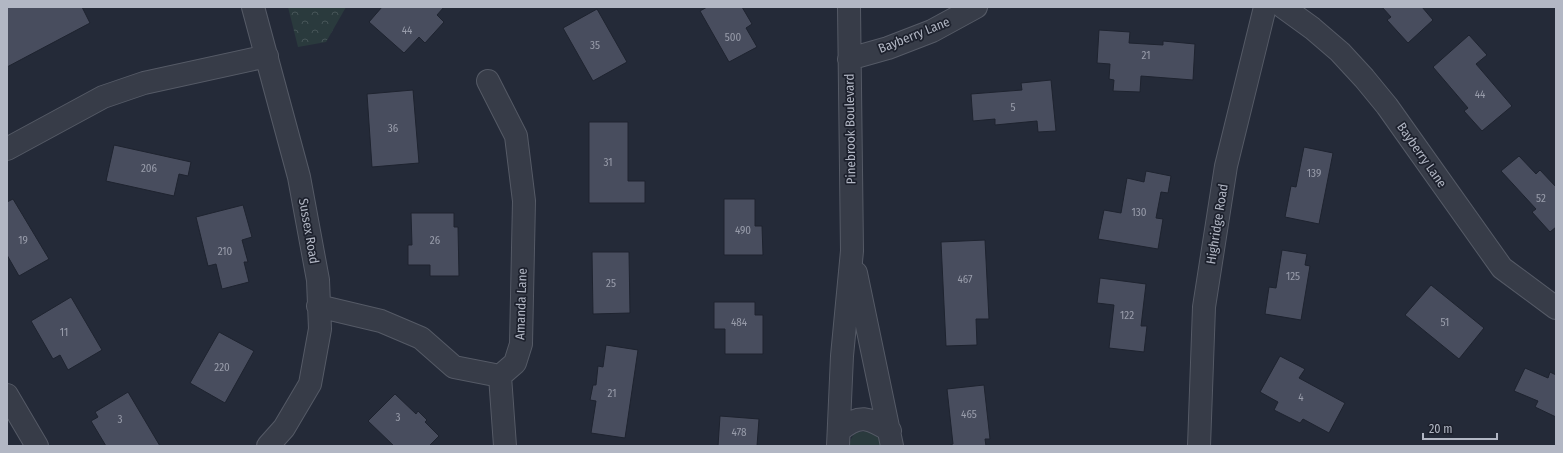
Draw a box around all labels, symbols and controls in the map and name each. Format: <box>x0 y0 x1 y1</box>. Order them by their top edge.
street label: Bayberry Lane <box>876 14 952 56</box>
house number: 44 <box>402 24 413 37</box>
house number: 500 <box>725 31 742 44</box>
house number: 35 <box>590 39 600 52</box>
house number: 21 <box>1142 49 1150 62</box>
street label: Pinebrook Boulevard <box>842 73 858 185</box>
house number: 44 <box>1475 88 1486 101</box>
house number: 5 <box>1010 101 1016 114</box>
street label: Bayberry Lane <box>1394 120 1450 190</box>
house number: 36 <box>388 122 399 135</box>
house number: 31 <box>604 156 613 169</box>
house number: 206 <box>141 162 158 175</box>
house number: 139 <box>1307 167 1321 180</box>
street label: Highridge Road <box>1203 183 1231 265</box>
house number: 52 <box>1536 192 1546 205</box>
street label: Sussex Road <box>296 197 322 265</box>
house number: 130 <box>1132 206 1147 219</box>
house number: 490 <box>735 224 751 237</box>
house number: 19 <box>18 234 28 247</box>
house number: 26 <box>430 234 441 247</box>
house number: 210 <box>218 245 233 258</box>
street label: Amanda Lane <box>512 268 530 340</box>
house number: 125 <box>1286 270 1300 283</box>
house number: 467 <box>957 273 973 286</box>
house number: 25 <box>606 277 616 290</box>
house number: 122 <box>1120 309 1134 322</box>
house number: 484 <box>731 316 748 329</box>
house number: 51 <box>1441 316 1449 329</box>
house number: 11 <box>60 326 68 339</box>
house number: 220 <box>214 361 230 374</box>
house number: 21 <box>608 387 616 400</box>
house number: 4 <box>1298 391 1304 404</box>
house number: 465 <box>961 408 977 421</box>
house number: 3 <box>396 411 401 424</box>
house number: 3 <box>118 413 123 426</box>
scale bar <box>1423 415 1497 441</box>
text: 20 m <box>1429 422 1453 436</box>
house number: 478 <box>732 426 747 439</box>

